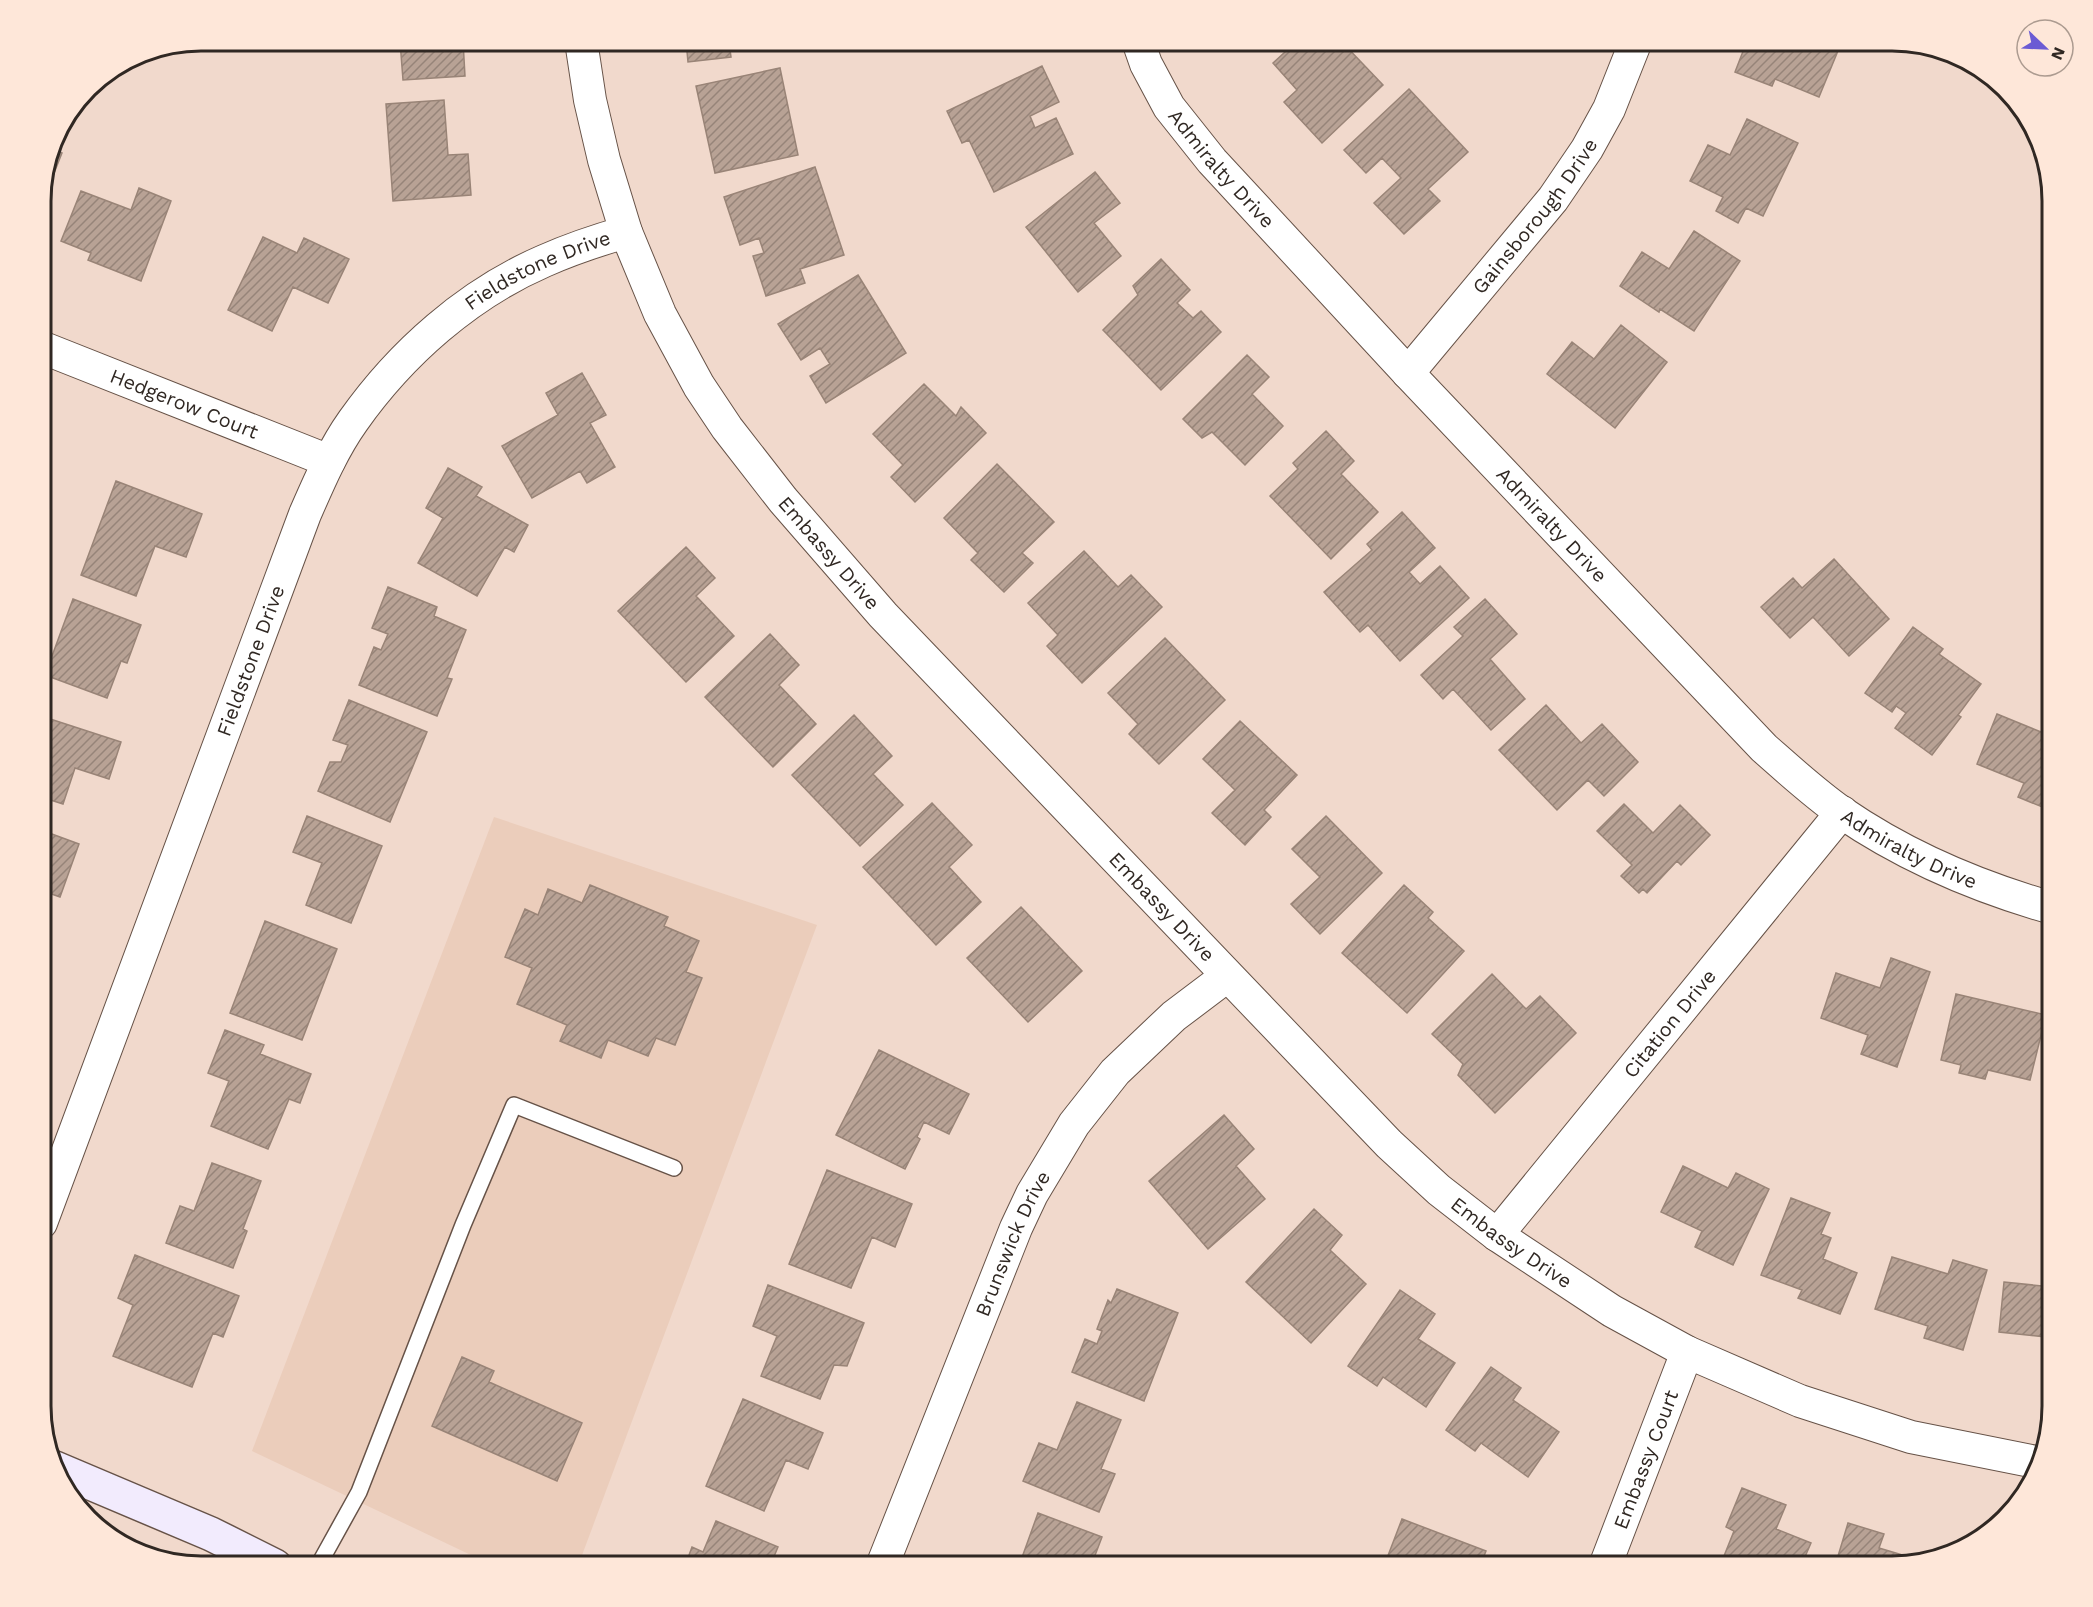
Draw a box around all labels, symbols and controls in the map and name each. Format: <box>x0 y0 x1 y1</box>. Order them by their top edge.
north arrow <box>2015 18 2075 78</box>
text: N <box>2047 44 2069 63</box>
street label: Admiralty Drive <box>1163 104 1280 233</box>
street label: Gainsborough Drive <box>1467 134 1602 299</box>
street label: Fieldstone Drive <box>460 225 613 315</box>
street label: Hedgerow Court <box>107 364 262 444</box>
street label: Admiralty Drive <box>1492 462 1612 587</box>
street label: Embassy Drive <box>773 491 885 615</box>
street label: Fieldstone Drive <box>211 582 289 740</box>
street label: Admiralty Drive <box>1837 804 1981 894</box>
street label: Embassy Drive <box>1104 847 1220 967</box>
street label: Citation Drive <box>1618 964 1721 1083</box>
street label: Brunswick Drive <box>970 1166 1055 1320</box>
street label: Embassy Drive <box>1446 1192 1577 1293</box>
street label: Embassy Court <box>1608 1386 1683 1532</box>

